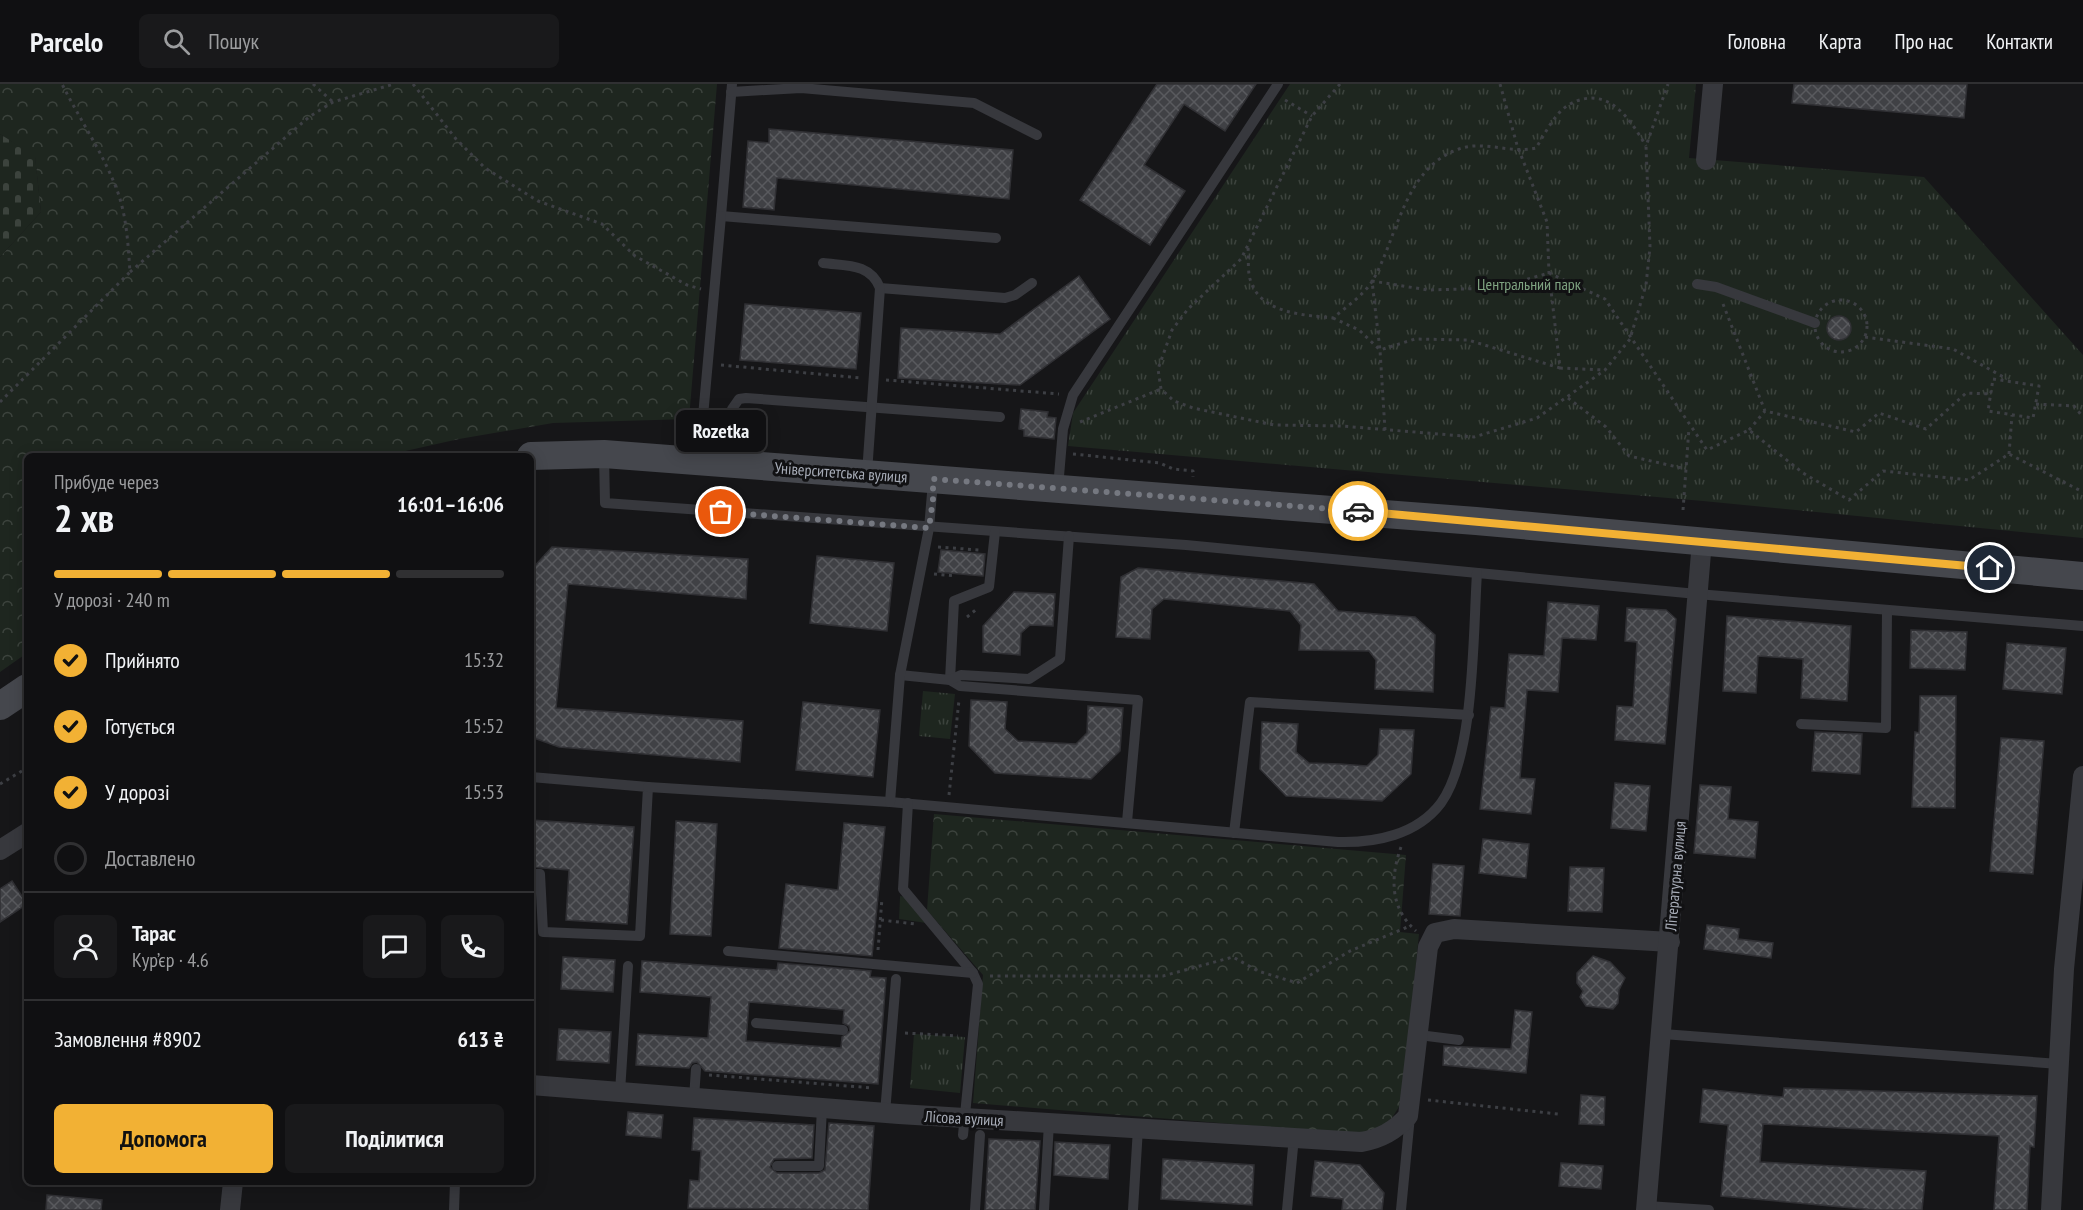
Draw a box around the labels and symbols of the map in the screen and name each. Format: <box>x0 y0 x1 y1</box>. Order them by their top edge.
park label: Центральний парк <box>1477 274 1582 294</box>
callout: Rozetka <box>676 410 766 452</box>
street label: Університетська вулиця <box>774 457 908 487</box>
courier <box>1328 481 1388 541</box>
pin <box>695 486 746 537</box>
pin <box>1964 542 2015 593</box>
street label: Літературна вулиця <box>1660 820 1690 933</box>
street label: Лісова вулиця <box>923 1106 1004 1130</box>

